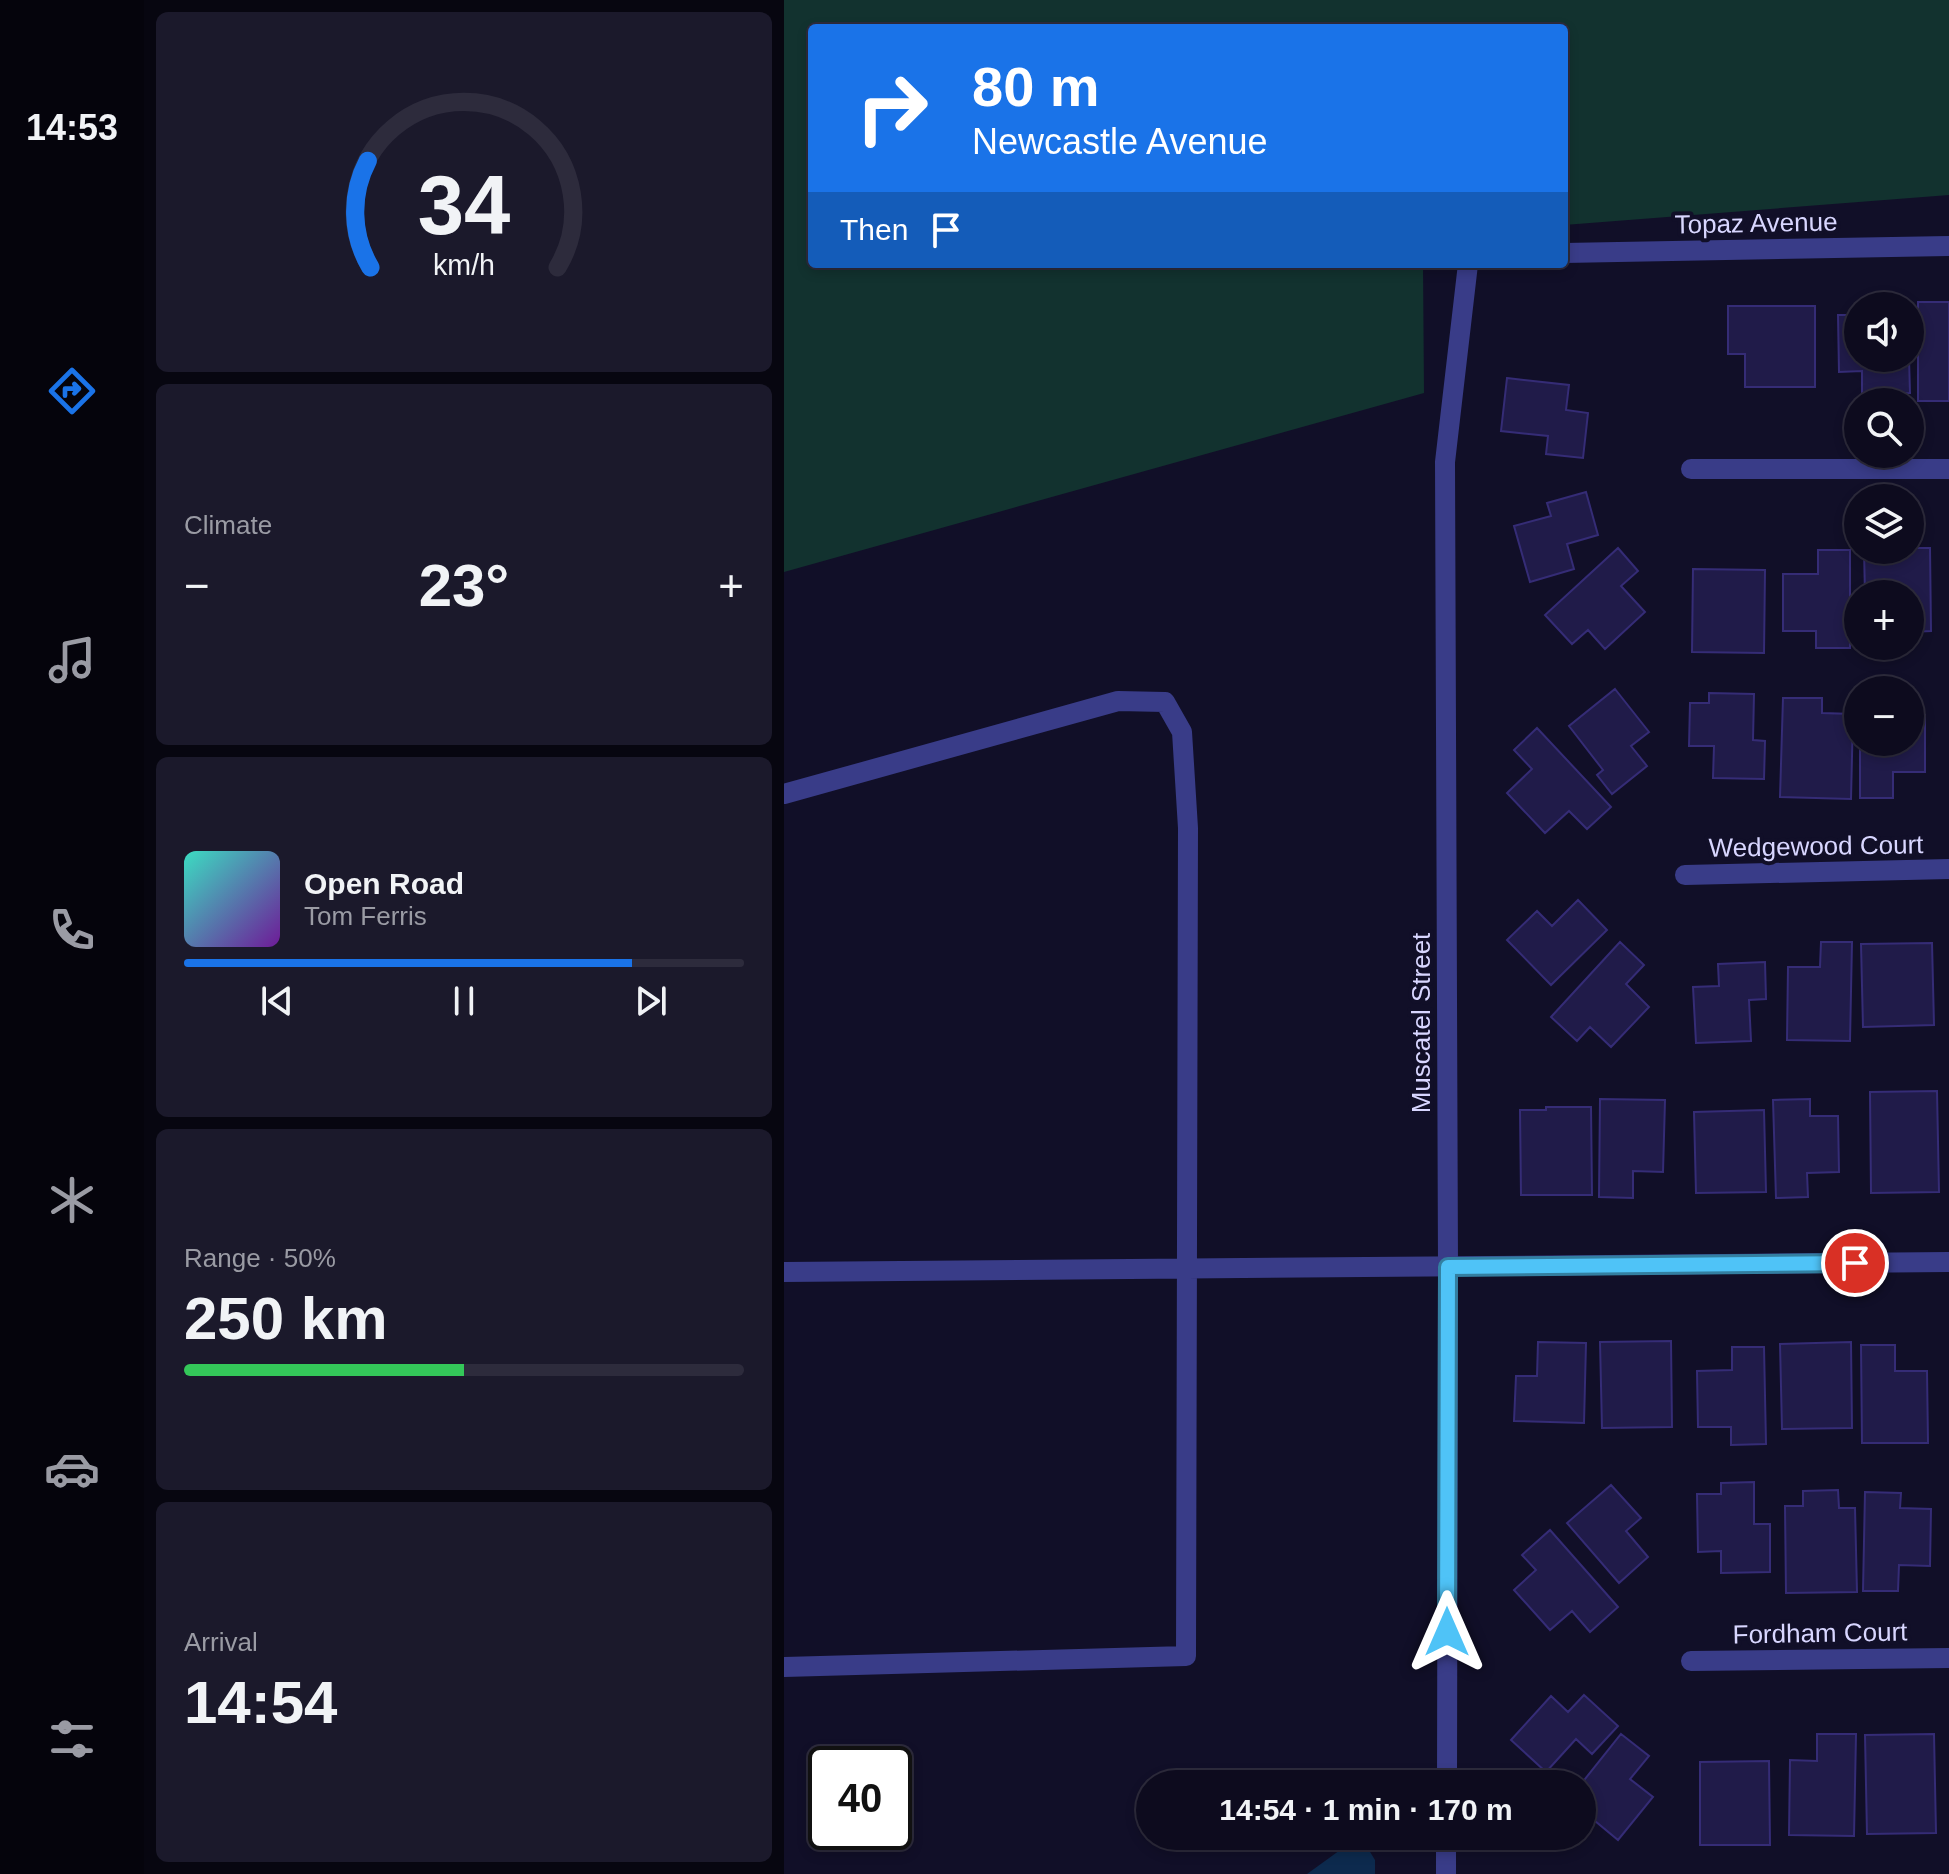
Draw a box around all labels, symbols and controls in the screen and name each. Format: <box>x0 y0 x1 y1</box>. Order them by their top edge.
text: 80 m <box>972 55 1100 118</box>
icon: right <box>840 56 944 160</box>
text: 14:53 <box>26 107 118 148</box>
text: Newcastle Avenue <box>972 121 1268 162</box>
text: 34 <box>418 159 510 252</box>
street label: Topaz Avenue <box>1674 207 1838 239</box>
icon: arrive <box>924 208 968 252</box>
text: Then <box>840 213 908 246</box>
text: km/h <box>433 249 495 281</box>
map controls <box>1844 292 1924 756</box>
button: sound <box>1844 292 1924 372</box>
icon: directions <box>44 363 100 419</box>
button: search <box>1844 388 1924 468</box>
button: layers <box>1844 484 1924 564</box>
text: Climate <box>184 510 272 540</box>
text: 23° <box>419 552 509 619</box>
text: − <box>184 561 210 610</box>
text: + <box>718 561 744 610</box>
button: + <box>1844 580 1924 660</box>
icon: music <box>44 632 100 688</box>
button: − <box>1844 676 1924 756</box>
street label: Wedgewood Court <box>1708 829 1924 863</box>
text: Open Road <box>304 867 464 900</box>
text: Tom Ferris <box>304 901 427 931</box>
icon: phone <box>44 902 100 958</box>
street label: Muscatel Street <box>1406 932 1436 1113</box>
icon: previous <box>255 979 299 1023</box>
icon: pause <box>442 979 486 1023</box>
icon: next <box>629 979 673 1023</box>
icon: climate <box>44 1172 100 1228</box>
pin <box>1821 1229 1889 1297</box>
icon: arrive <box>1833 1241 1877 1285</box>
text: Range · 50% <box>184 1243 336 1273</box>
text: 250 km <box>184 1285 388 1352</box>
icon: car <box>44 1441 100 1497</box>
position arrow <box>1405 1590 1489 1674</box>
street label: Fordham Court <box>1732 1616 1908 1650</box>
text: Arrival <box>184 1627 258 1657</box>
text: 14:54 <box>184 1669 337 1736</box>
icon: filters <box>44 1711 100 1767</box>
speed limit sign: 40 <box>808 1746 912 1850</box>
text: 14:54 · 1 min · 170 m <box>1219 1793 1513 1826</box>

